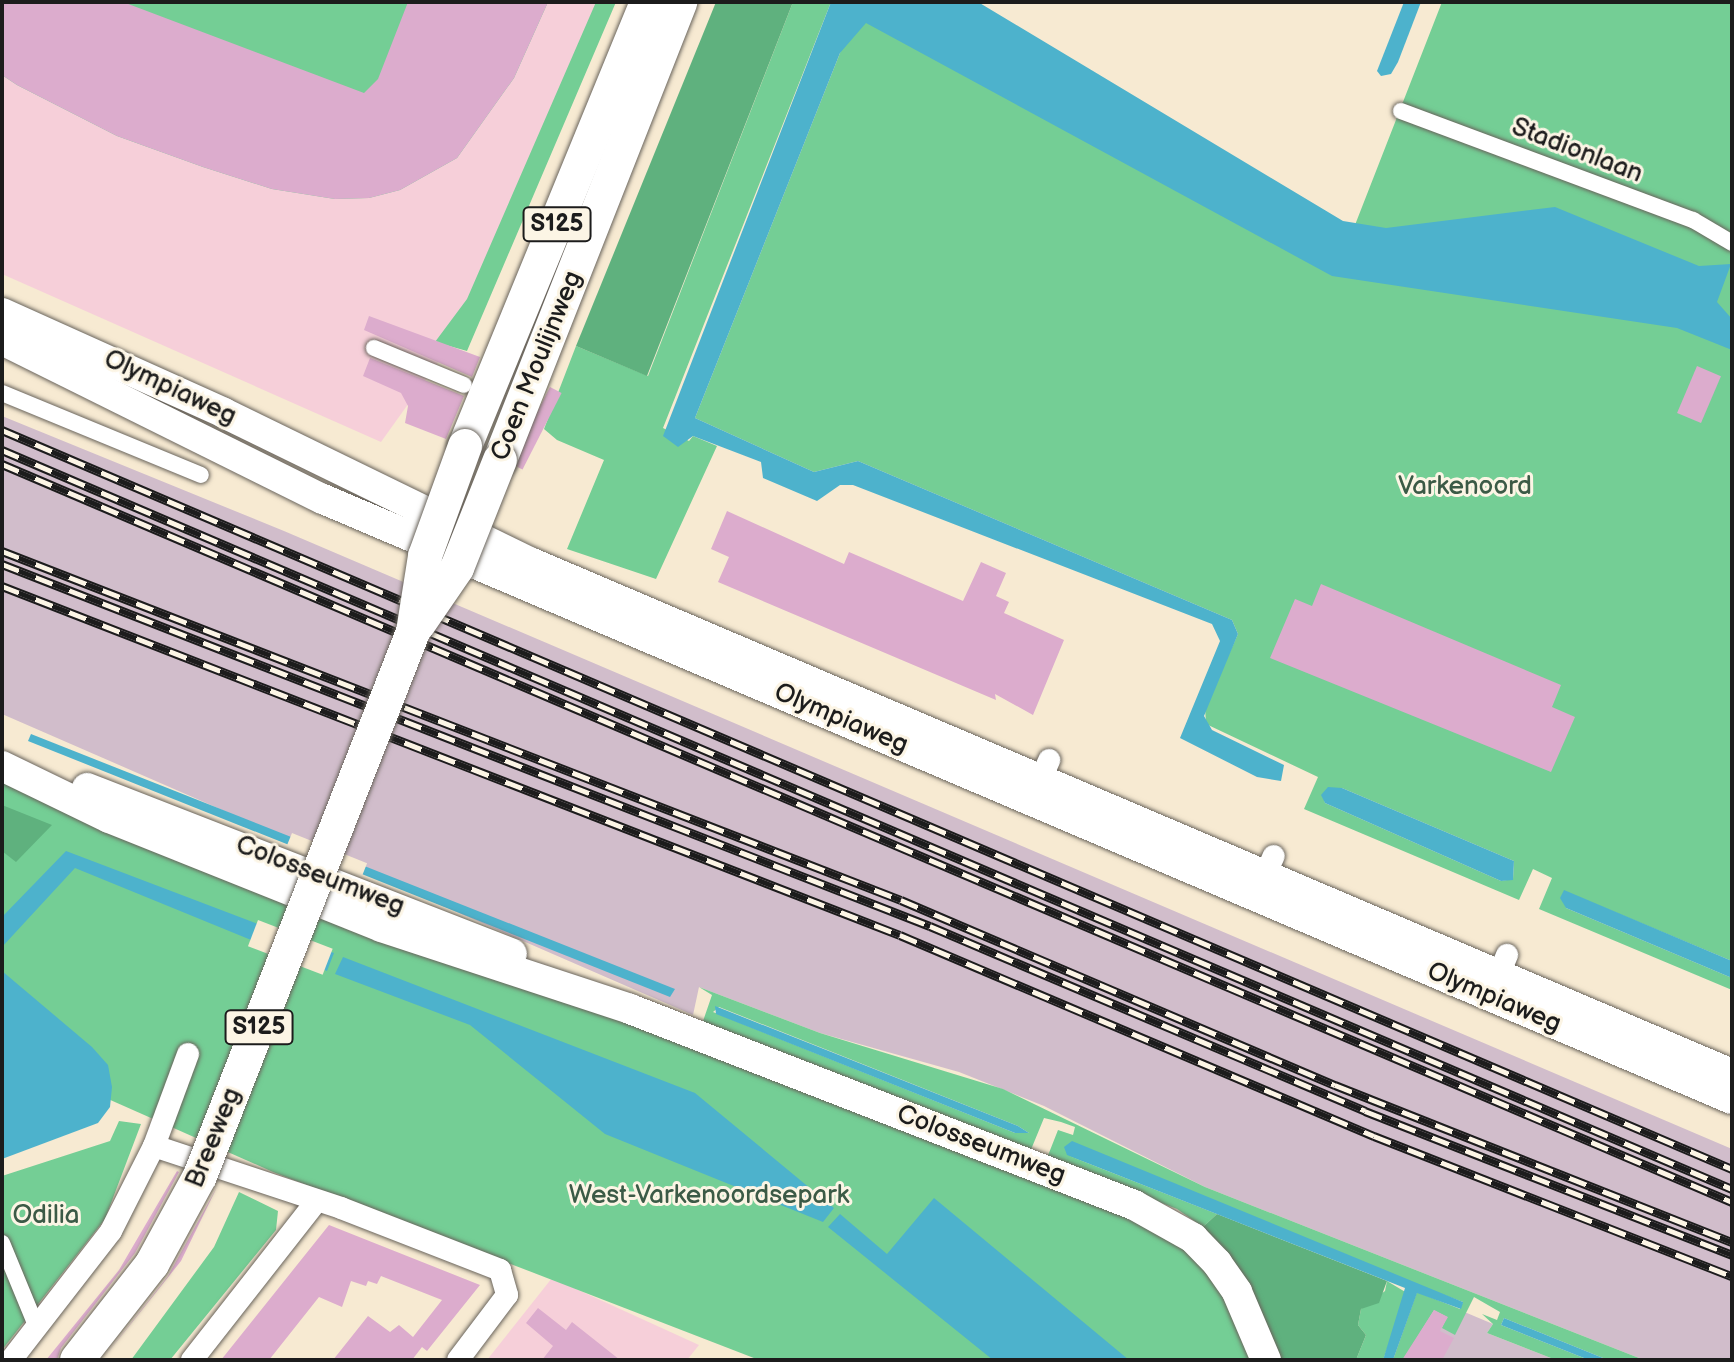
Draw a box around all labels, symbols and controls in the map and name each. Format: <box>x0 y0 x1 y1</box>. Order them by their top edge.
street label: Stadionlaan <box>1507 112 1647 190</box>
road number: S125 <box>521 204 593 244</box>
street label: Coen Moulijnweg <box>485 267 589 465</box>
street label: Olympiaweg <box>99 344 241 432</box>
park label: Varkenoord <box>1398 471 1532 503</box>
street label: Olympiaweg <box>769 677 913 761</box>
street label: Colosseumweg <box>231 829 409 923</box>
street label: Olympiaweg <box>1422 956 1566 1040</box>
road number: S125 <box>223 1007 295 1047</box>
street label: Breeweg <box>180 1083 248 1193</box>
street label: Colosseumweg <box>892 1098 1070 1192</box>
park label: West-Varkenoordsepark <box>569 1180 849 1212</box>
park label: Odilia <box>12 1200 80 1232</box>

